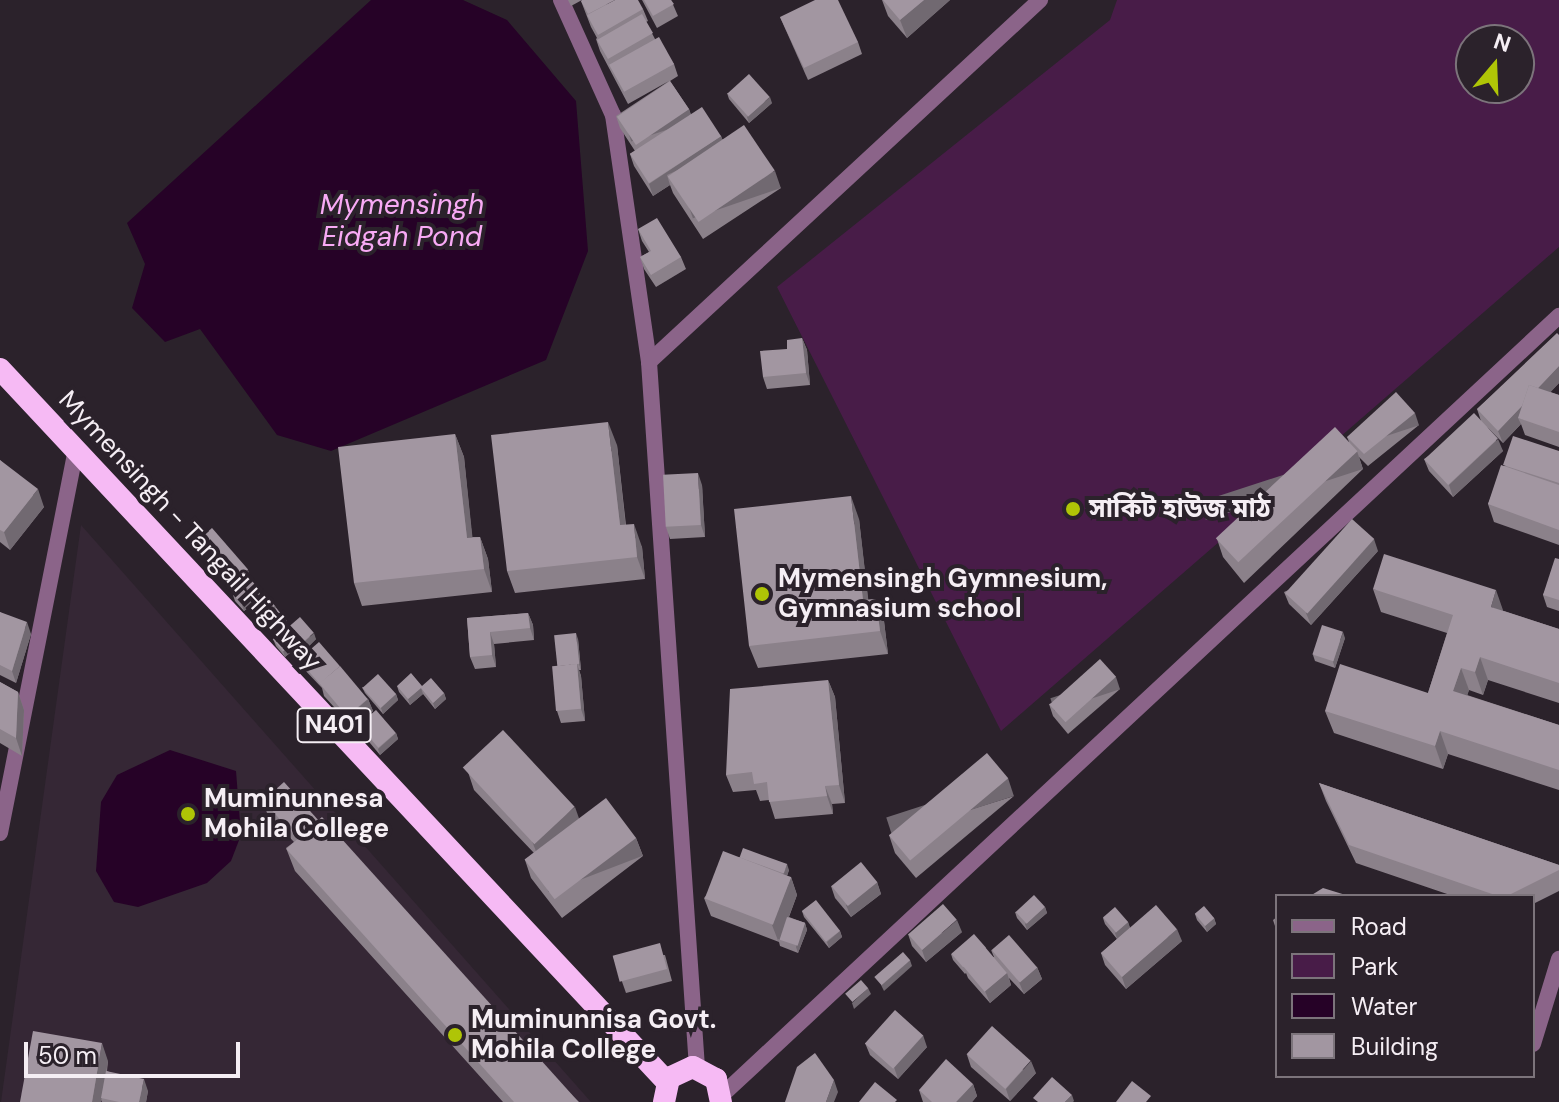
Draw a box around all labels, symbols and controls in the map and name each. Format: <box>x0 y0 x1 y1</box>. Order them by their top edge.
north arrow <box>1455 24 1535 104</box>
text: N <box>1490 26 1515 59</box>
water label: Mymensingh Eidgah Pond <box>320 188 484 254</box>
street label: Mymensingh - Tangail Highway <box>52 385 328 677</box>
place label: সার্কিট হাউজ মাঠ <box>1089 493 1270 525</box>
marker: সার্কিট হাউজ মাঠ <box>1064 500 1082 518</box>
place label: Mymensingh Gymnesium, Gymnasium school <box>778 563 1107 624</box>
marker: Mymensingh Gymnesium, Gymnasium school <box>753 585 771 603</box>
road number: N401 <box>296 705 372 745</box>
place label: Muminunnesa Mohila College <box>204 783 389 844</box>
marker: Muminunnesa Mohila College <box>179 805 197 823</box>
legend <box>1275 894 1535 1078</box>
text: Road <box>1351 911 1407 942</box>
text: Park <box>1351 951 1398 982</box>
text: Water <box>1351 991 1417 1022</box>
place label: Muminunnisa Govt. Mohila College <box>471 1004 716 1066</box>
scale bar <box>28 1026 244 1076</box>
marker: Muminunnisa Govt. Mohila College <box>446 1026 464 1044</box>
text: Building <box>1351 1031 1438 1062</box>
text: 50 m <box>38 1040 97 1071</box>

